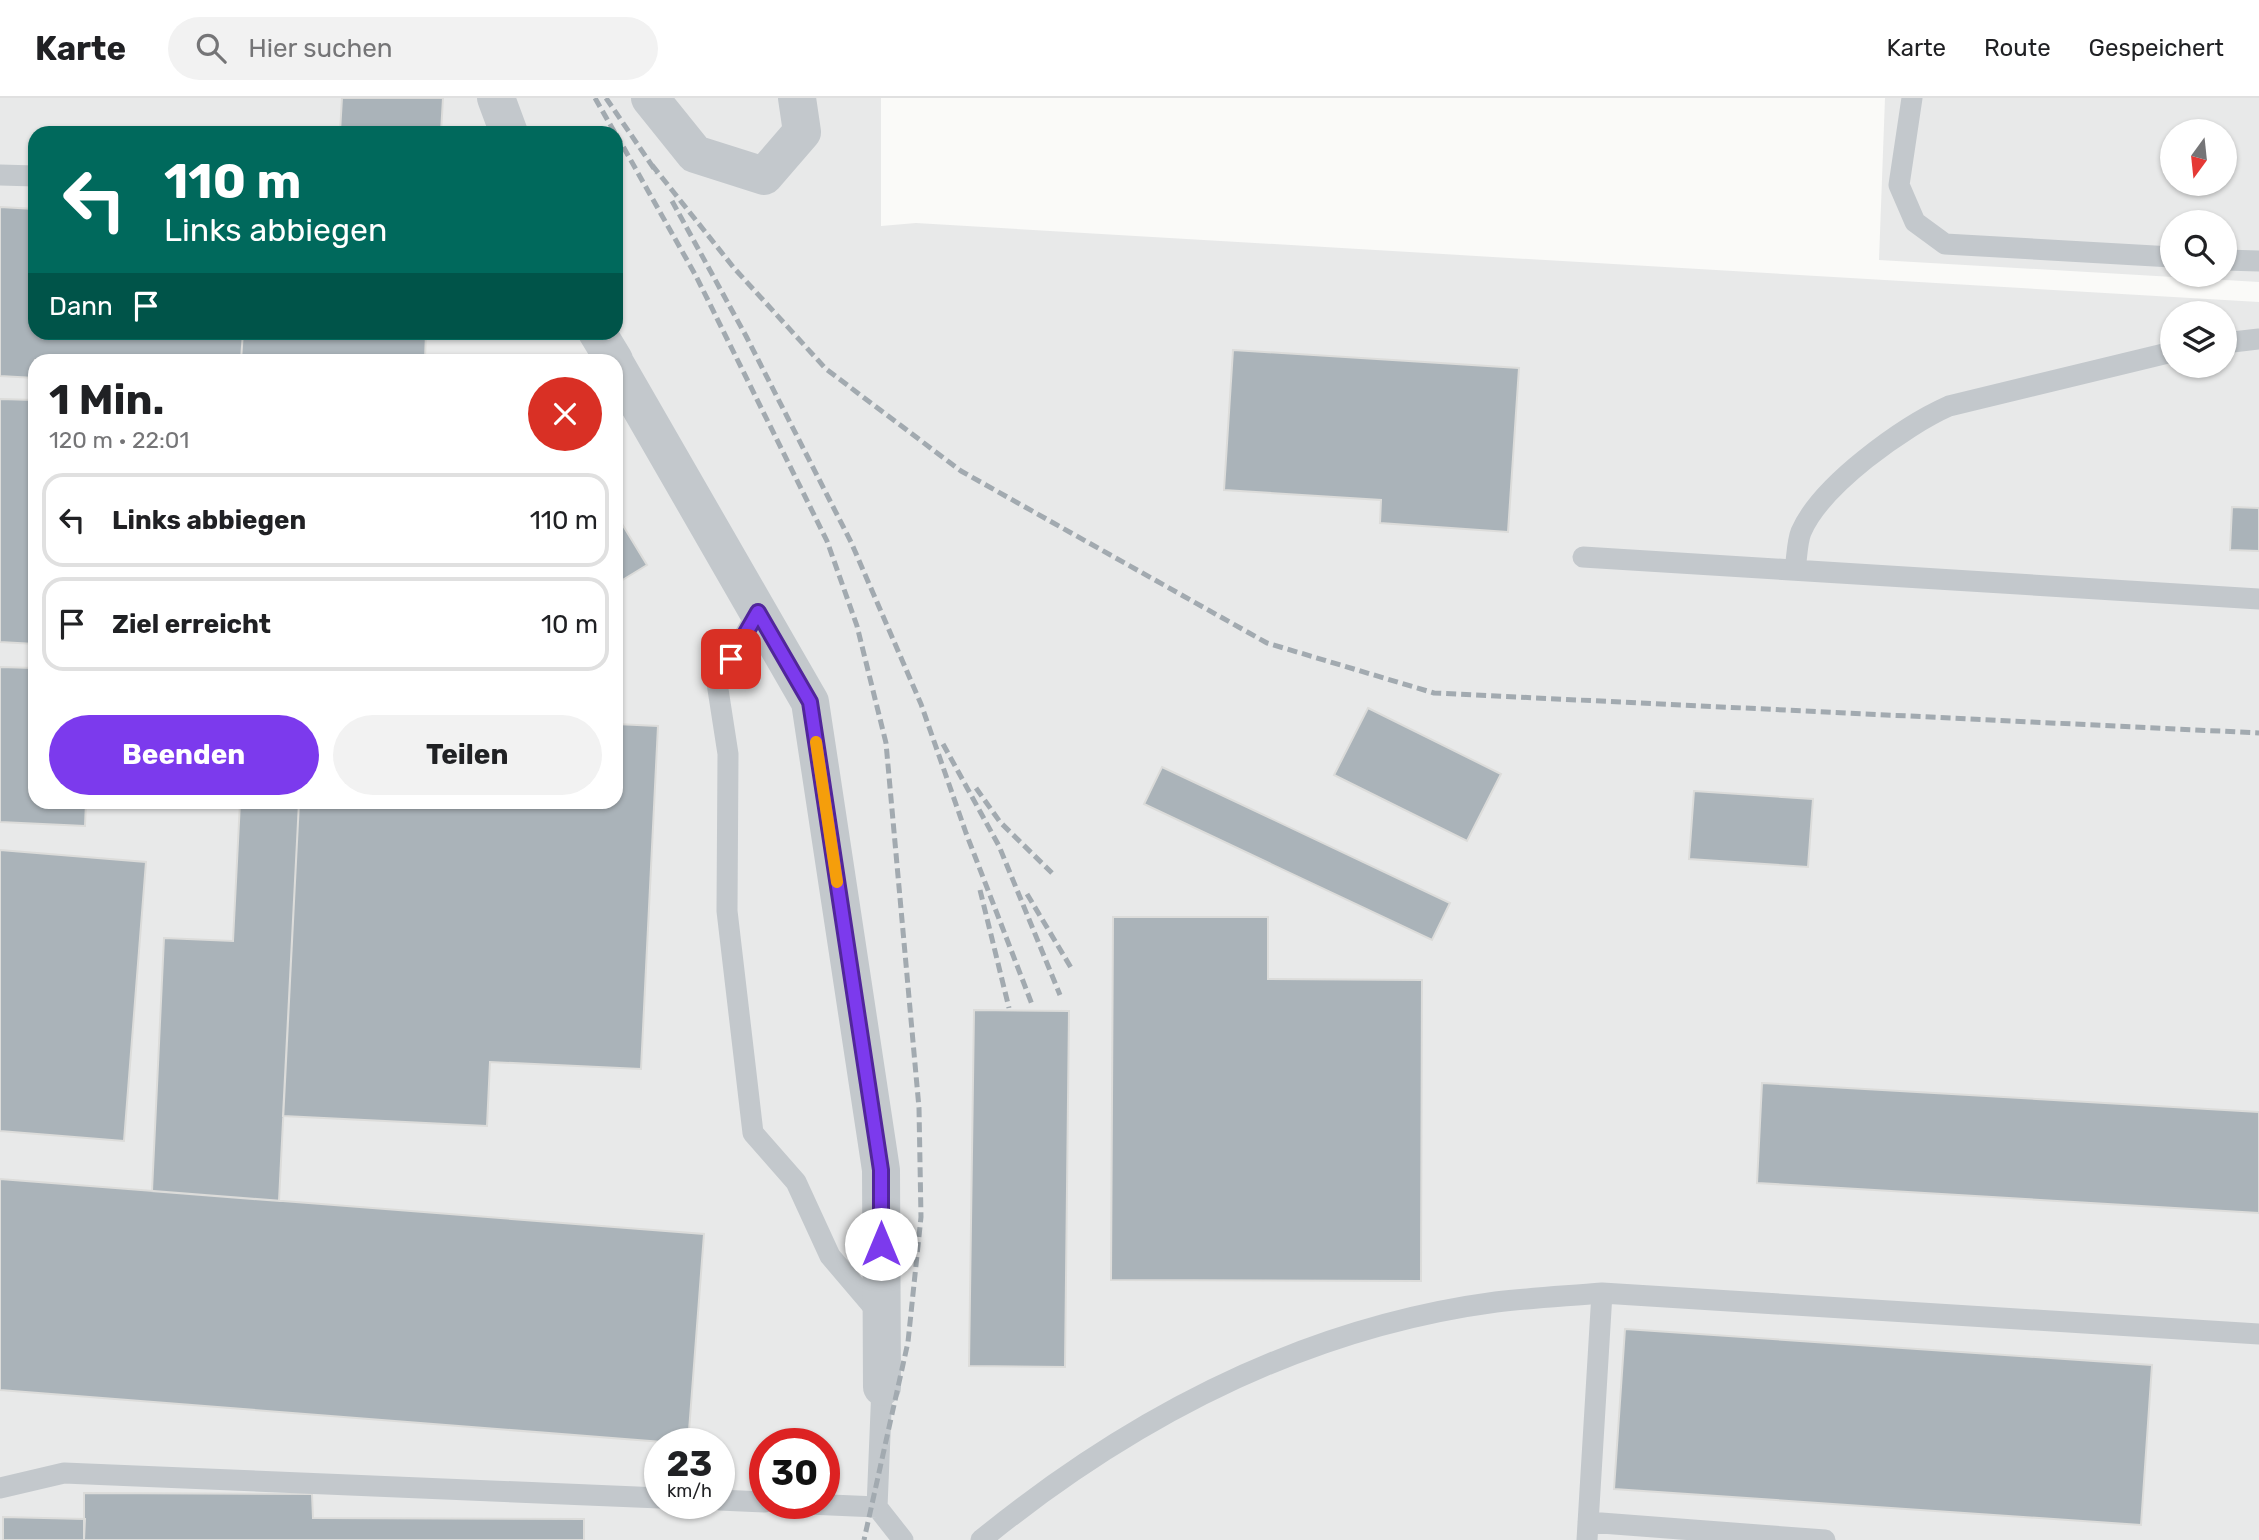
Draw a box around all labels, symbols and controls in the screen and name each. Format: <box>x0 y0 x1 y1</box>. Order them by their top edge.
search box <box>168 17 658 80</box>
text: Karte <box>35 29 126 68</box>
icon: search <box>192 29 230 67</box>
text: Hier suchen <box>248 33 393 64</box>
text: Karte <box>1887 34 1946 62</box>
text: Route <box>1984 34 2051 62</box>
text: Gespeichert <box>2089 34 2224 62</box>
north arrow <box>2160 119 2236 196</box>
map controls <box>2160 119 2237 378</box>
text: 110 m <box>164 152 301 210</box>
icon: left <box>49 154 140 245</box>
button: search <box>2160 210 2237 287</box>
text: Links abbiegen <box>164 211 387 249</box>
icon: arrive <box>127 287 165 325</box>
text: Dann <box>49 291 113 322</box>
button: layers <box>2160 301 2237 378</box>
text: 1 Min. <box>49 375 165 425</box>
button: close <box>528 377 602 451</box>
text: 120 m · 22:01 <box>49 426 189 454</box>
icon: left <box>53 501 91 539</box>
text: Links abbiegen <box>112 505 306 536</box>
text: 110 m <box>530 505 598 536</box>
icon: arrive <box>53 605 91 643</box>
text: Ziel erreicht <box>112 609 271 640</box>
text: 10 m <box>541 609 598 640</box>
pin <box>701 629 761 689</box>
icon: arrive <box>712 640 750 678</box>
button: Beenden <box>49 715 319 795</box>
button: Teilen <box>333 715 602 795</box>
position arrow <box>844 1207 918 1281</box>
speed limit sign: 30 <box>749 1428 840 1519</box>
text: 23 <box>667 1443 712 1485</box>
text: km/h <box>667 1480 712 1502</box>

